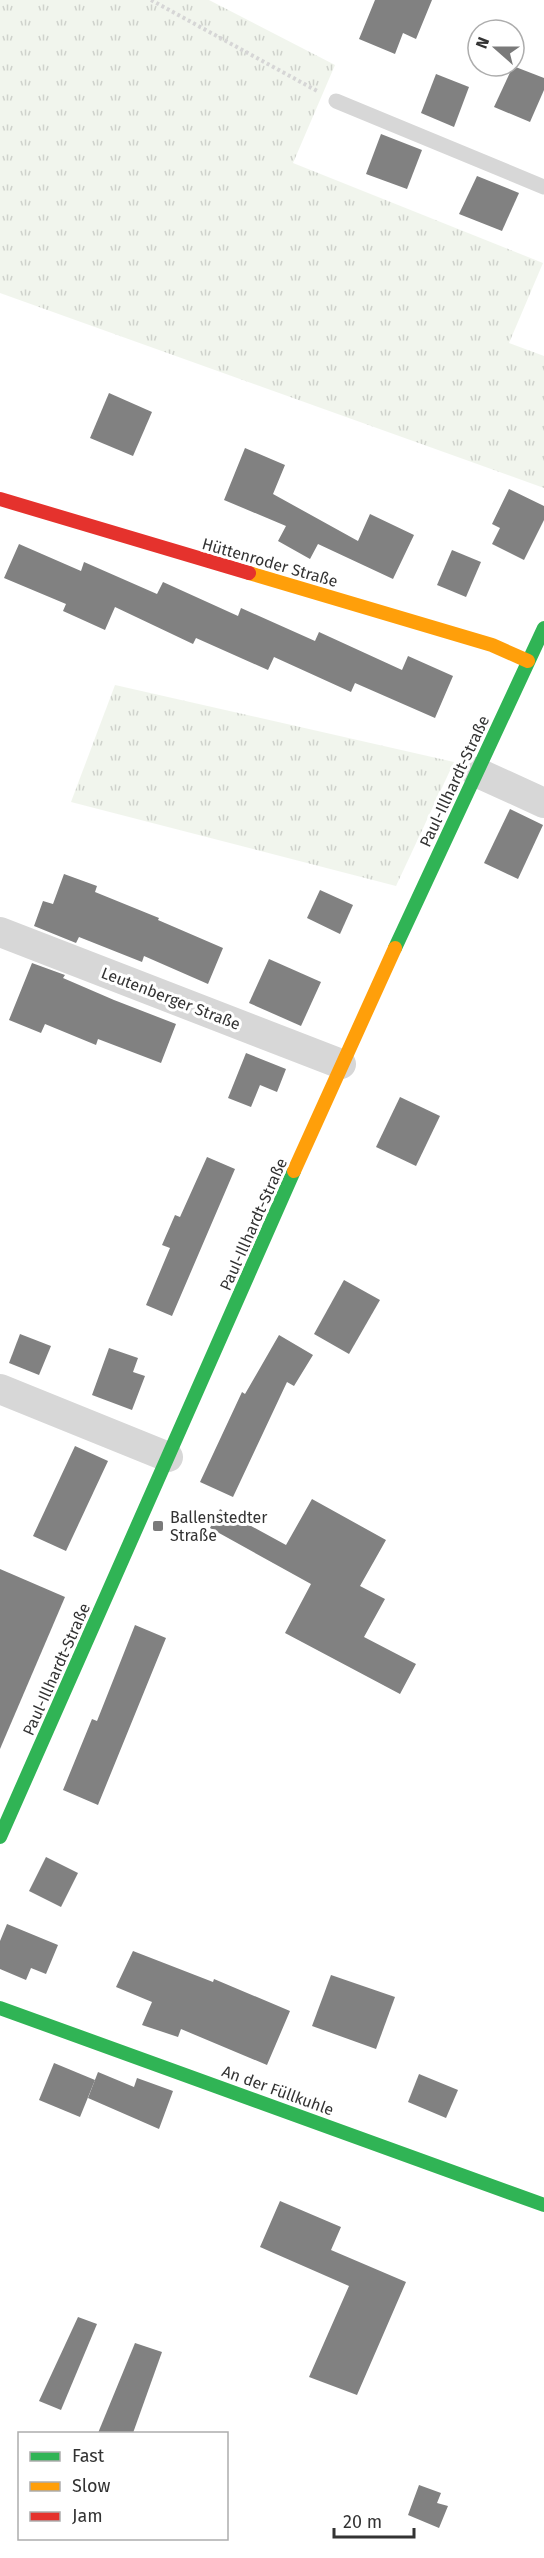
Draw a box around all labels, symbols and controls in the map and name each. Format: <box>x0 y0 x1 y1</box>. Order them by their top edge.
north arrow <box>466 18 526 78</box>
text: N <box>472 34 493 51</box>
street label: Hüttenroder Straße <box>200 534 340 591</box>
street label: Paul-Illhardt-Straße <box>416 712 493 850</box>
street label: Leutenberger Straße <box>99 963 243 1034</box>
street label: Paul-Illhardt-Straße <box>216 1155 291 1293</box>
place label: Ballenstedter Straße <box>170 1508 268 1545</box>
marker: Ballenstedter Straße <box>151 1519 165 1533</box>
street label: Paul-Illhardt-Straße <box>19 1600 94 1738</box>
street label: An der Füllkuhle <box>219 2061 336 2119</box>
legend <box>18 2432 228 2540</box>
text: Fast <box>72 2445 105 2467</box>
text: Slow <box>72 2475 111 2497</box>
scale bar <box>334 2501 414 2539</box>
text: Jam <box>72 2505 103 2527</box>
text: 20 m <box>343 2511 382 2533</box>

